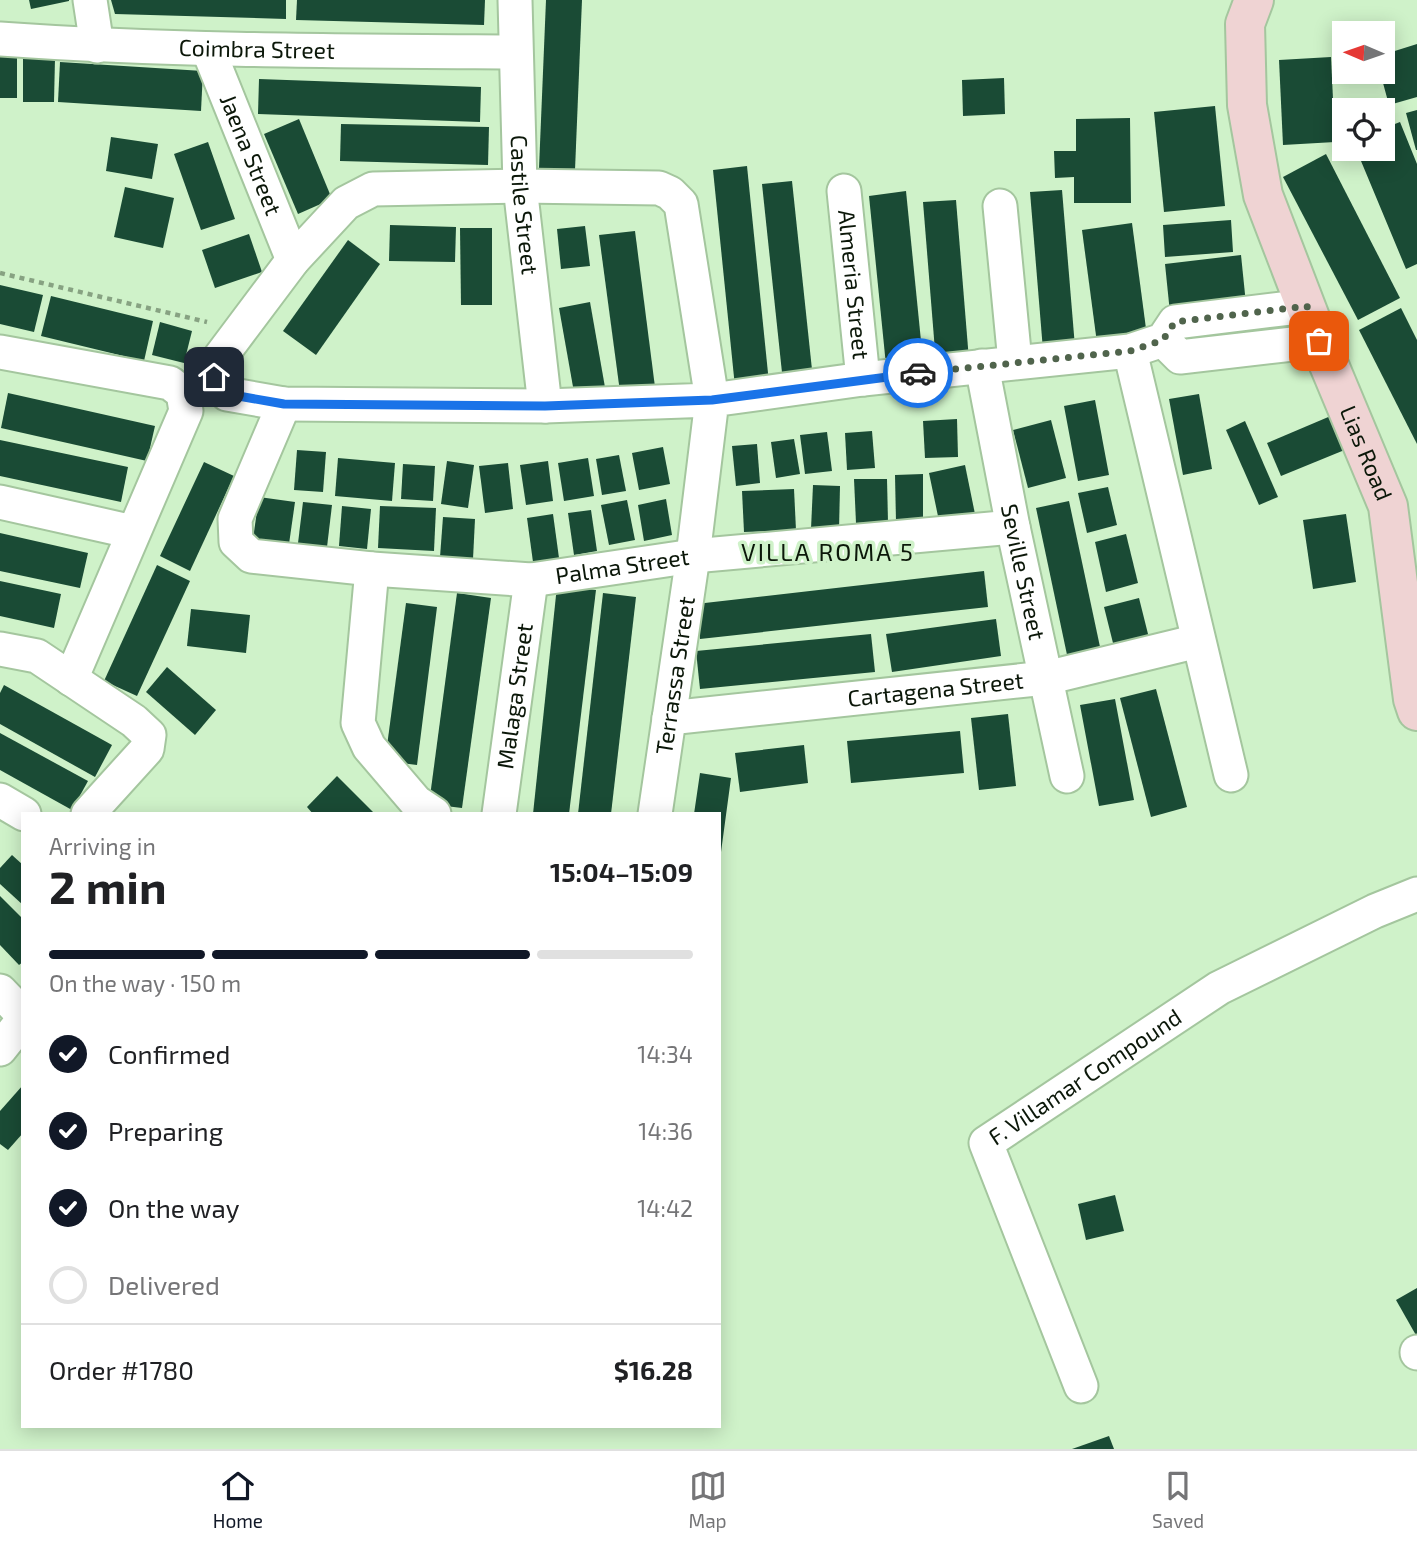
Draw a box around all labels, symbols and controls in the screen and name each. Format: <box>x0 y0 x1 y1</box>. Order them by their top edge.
north arrow <box>1332 21 1395 84</box>
map controls <box>1332 21 1395 161</box>
street label: Coimbra Street <box>178 33 335 64</box>
street label: Jaena Street <box>215 90 289 219</box>
button: locate <box>1332 98 1395 161</box>
street label: Castile Street <box>506 134 545 276</box>
street label: Almeria Street <box>833 208 876 361</box>
pin <box>1289 311 1349 371</box>
icon: bag <box>1300 322 1338 360</box>
courier <box>883 338 953 408</box>
pin <box>184 347 244 407</box>
icon: car <box>899 354 937 392</box>
icon: home <box>195 358 233 396</box>
street label: Lias Road <box>1335 401 1399 504</box>
street label: Seville Street <box>996 501 1052 643</box>
district label: VILLA ROMA 5 <box>741 537 915 566</box>
street label: Palma Street <box>553 542 691 589</box>
street label: Terrassa Street <box>649 594 700 756</box>
street label: Malaga Street <box>490 621 538 771</box>
street label: Cartagena Street <box>846 665 1025 712</box>
text: Arriving in <box>49 832 156 860</box>
text: 15:04–15:09 <box>550 856 693 887</box>
text: 2 min <box>49 858 167 913</box>
text: On the way · 150 m <box>49 969 241 997</box>
street label: F. Villamar Compound <box>983 1002 1186 1150</box>
icon: check <box>49 1035 87 1073</box>
text: Confirmed <box>108 1038 231 1069</box>
text: 14:34 <box>637 1040 693 1068</box>
icon: check <box>49 1112 87 1150</box>
text: Preparing <box>108 1115 223 1146</box>
text: 14:36 <box>638 1117 693 1145</box>
icon: check <box>49 1189 87 1227</box>
text: On the way <box>108 1192 239 1223</box>
text: 14:42 <box>637 1194 693 1222</box>
text: Delivered <box>108 1269 220 1300</box>
text: Order #1780 <box>49 1354 194 1385</box>
text: $16.28 <box>614 1354 693 1385</box>
tab: Home <box>213 1467 263 1532</box>
tab: Map <box>689 1467 727 1532</box>
tab: Saved <box>1152 1467 1204 1532</box>

